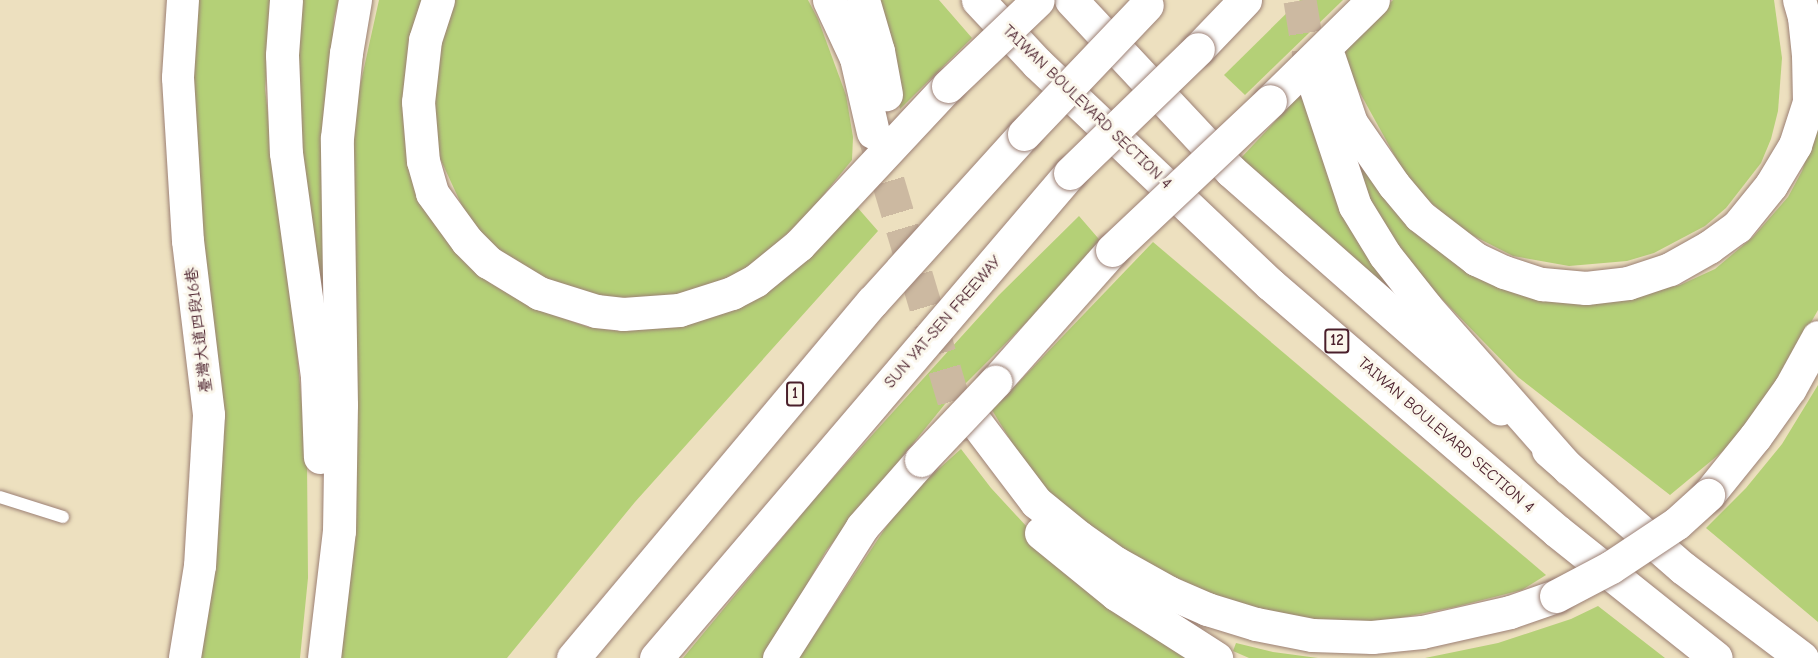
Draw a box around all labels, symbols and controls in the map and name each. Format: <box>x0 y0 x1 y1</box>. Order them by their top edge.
street label: TAIWAN BOULEVARD SECTION 4 <box>998 21 1176 193</box>
street label: SUN YAT-SEN FREEWAY <box>880 252 1006 392</box>
street label: 臺灣大道四段16巷 <box>182 266 216 394</box>
road number: 12 <box>1324 329 1350 353</box>
street label: TAIWAN BOULEVARD SECTION 4 <box>1354 353 1538 517</box>
road number: 1 <box>786 382 804 406</box>

